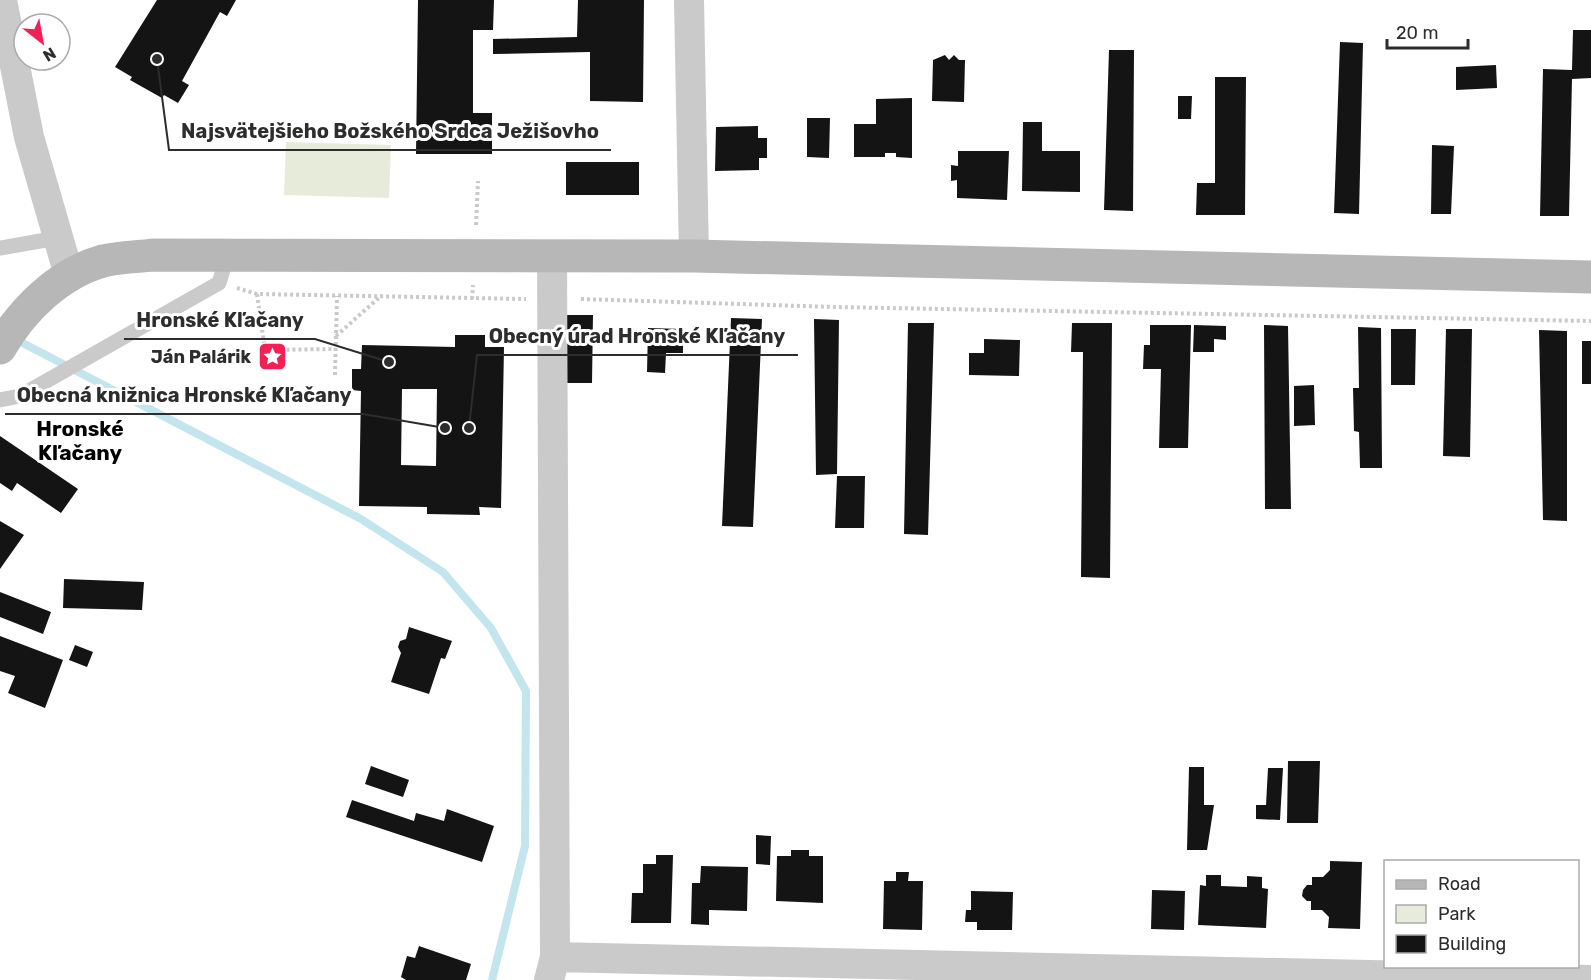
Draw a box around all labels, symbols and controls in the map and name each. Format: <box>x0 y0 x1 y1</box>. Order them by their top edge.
north arrow <box>12 12 72 72</box>
scale bar <box>1387 12 1468 50</box>
text: 20 m <box>1396 22 1438 44</box>
text: N <box>40 43 59 66</box>
callout: Najsvätejšieho Božského Srdca Ježišovho <box>169 112 611 150</box>
text: Najsvätejšieho Božského Srdca Ježišovho <box>181 119 599 143</box>
callout: Hronské Kľačany <box>124 301 315 339</box>
text: Hronské Kľačany <box>136 308 304 332</box>
callout: Obecný úrad Hronské Kľačany <box>477 317 798 355</box>
text: Obecný úrad Hronské Kľačany <box>489 324 785 348</box>
place icon: Ján Palárik <box>256 341 288 373</box>
place label: Ján Palárik <box>151 346 251 368</box>
callout: Obecná knižnica Hronské Kľačany <box>5 376 363 414</box>
text: Obecná knižnica Hronské Kľačany <box>17 383 351 407</box>
district label: Hronské Kľačany <box>36 416 124 465</box>
legend <box>1384 860 1579 968</box>
text: Road <box>1438 873 1481 895</box>
text: Park <box>1438 903 1476 925</box>
text: Building <box>1438 933 1506 955</box>

